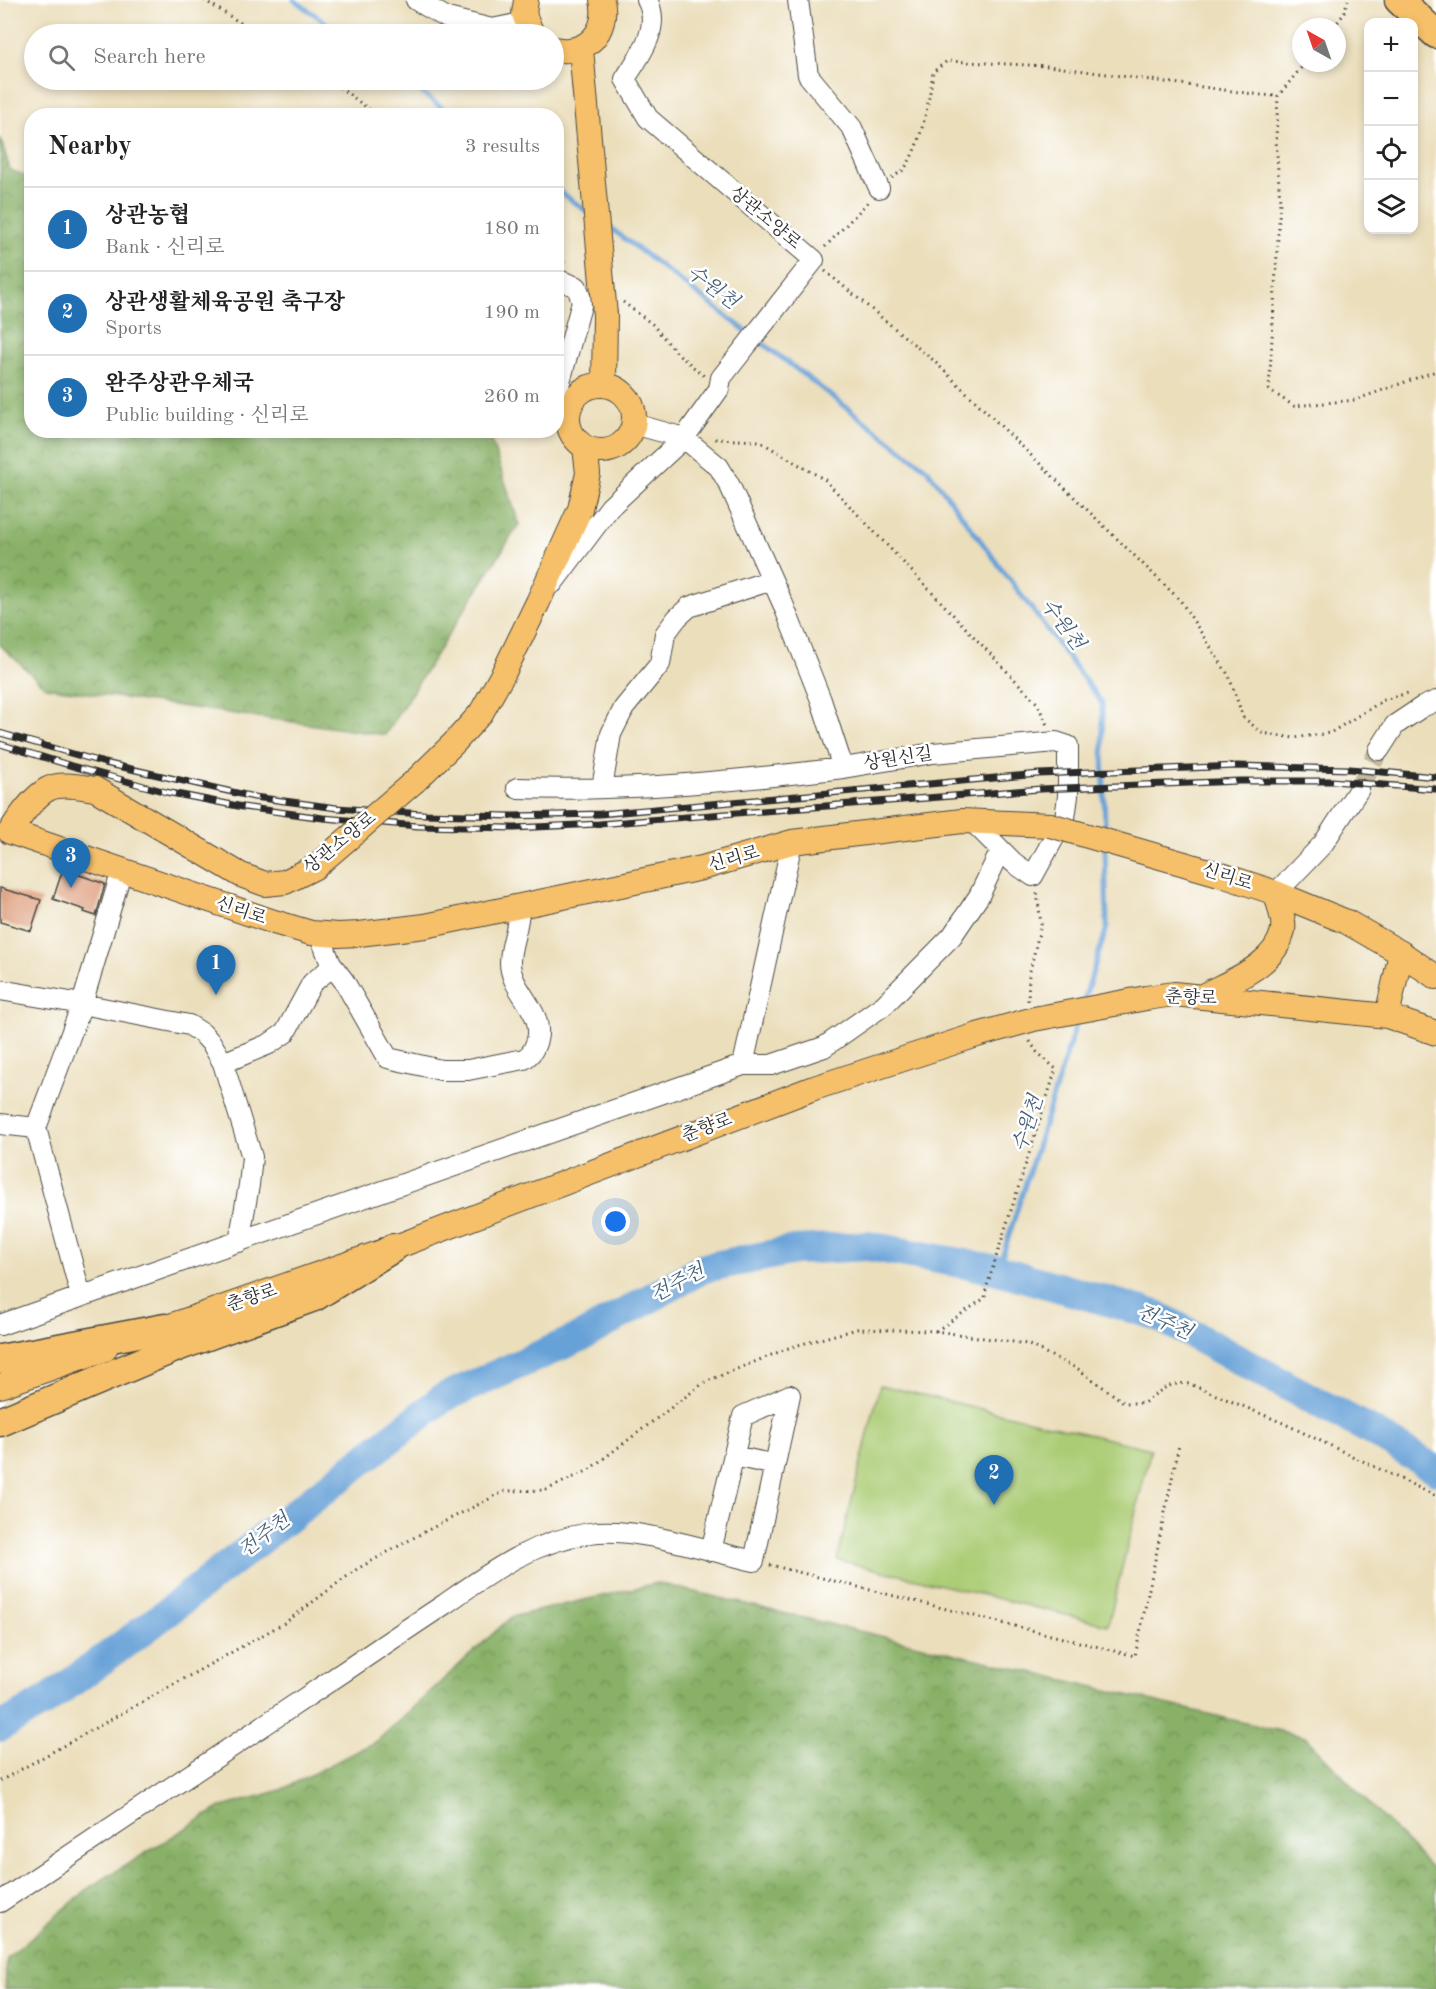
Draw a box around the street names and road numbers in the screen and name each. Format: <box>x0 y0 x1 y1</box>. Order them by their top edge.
street label: 상관소양로 <box>726 182 805 253</box>
street label: 상원신길 <box>862 744 934 773</box>
street label: 상관소양로 <box>300 808 379 877</box>
street label: 신리로 <box>706 842 762 875</box>
street label: 신리로 <box>1199 859 1255 894</box>
street label: 신리로 <box>213 893 269 928</box>
street label: 춘향로 <box>1165 986 1217 1008</box>
street label: 춘향로 <box>679 1108 735 1146</box>
street label: 춘향로 <box>224 1279 280 1315</box>

